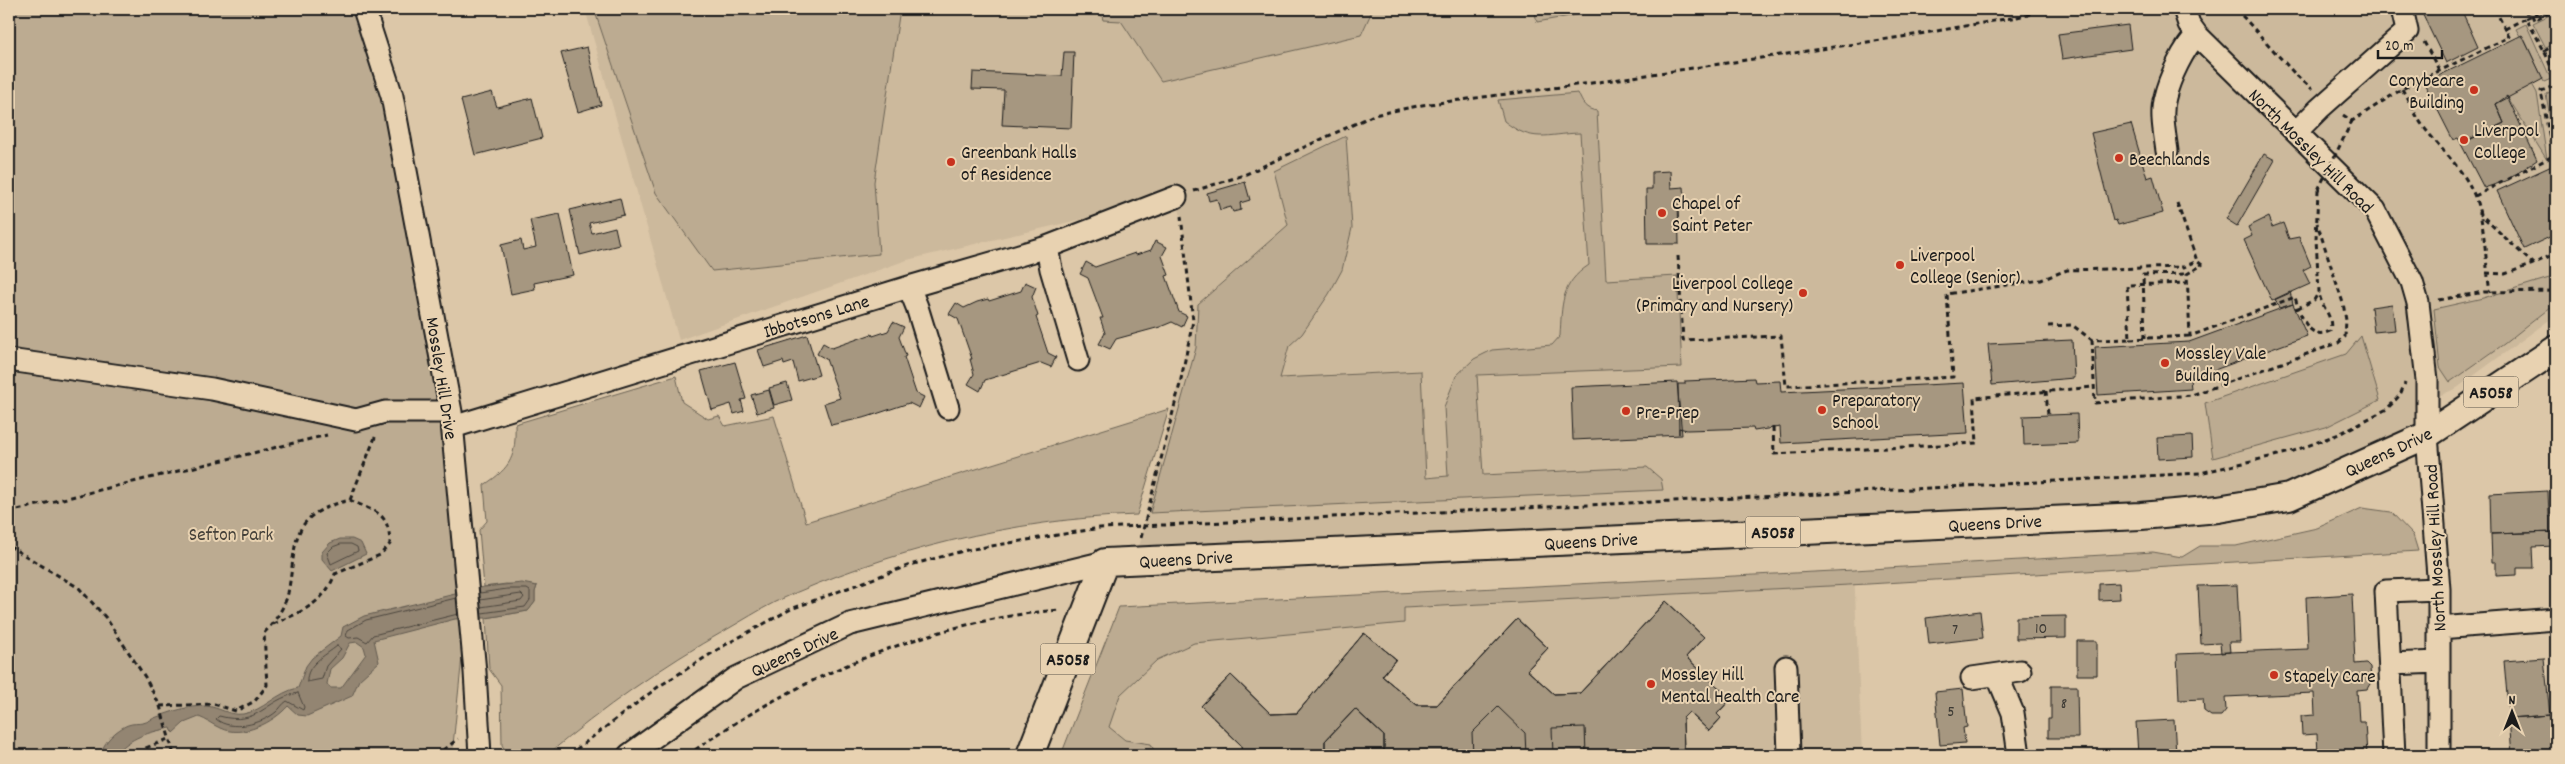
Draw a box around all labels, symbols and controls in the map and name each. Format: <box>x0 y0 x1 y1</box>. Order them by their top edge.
scale bar <box>2378 28 2441 60</box>
text: 20 m <box>2385 36 2413 58</box>
place label: Conybeare Building <box>2389 69 2464 118</box>
street label: North Mossley Hill Road <box>2241 84 2378 221</box>
marker: Conybeare Building <box>2468 84 2480 96</box>
place label: Liverpool College <box>2474 119 2539 168</box>
marker: Liverpool College <box>2458 134 2470 146</box>
place label: Greenbank Halls of Residence <box>961 141 1077 190</box>
place label: Beechlands <box>2129 148 2210 175</box>
marker: Beechlands <box>2113 152 2125 164</box>
marker: Greenbank Halls of Residence <box>945 156 957 168</box>
place label: Chapel of Saint Peter <box>1672 192 1752 241</box>
marker: Chapel of Saint Peter <box>1656 207 1668 219</box>
place label: Liverpool College (Senior) <box>1910 244 2020 293</box>
marker: Liverpool College (Senior) <box>1894 259 1906 271</box>
place label: Liverpool College (Primary and Nursery) <box>1637 272 1793 321</box>
marker: Liverpool College (Primary and Nursery) <box>1797 287 1809 299</box>
street label: Ibbotsons Lane <box>761 289 873 347</box>
street label: Mossley Hill Drive <box>417 315 463 442</box>
place label: Mossley Vale Building <box>2175 342 2266 391</box>
marker: Mossley Vale Building <box>2159 357 2171 369</box>
road number: A5058 <box>2464 377 2518 408</box>
place label: Preparatory School <box>1832 389 1920 438</box>
place label: Pre-Prep <box>1636 401 1699 428</box>
marker: Preparatory School <box>1816 404 1828 416</box>
marker: Pre-Prep <box>1620 405 1632 417</box>
street label: Queens Drive <box>2341 422 2438 486</box>
street label: North Mossley Hill Road <box>2420 463 2455 632</box>
street label: Queens Drive <box>1948 510 2043 541</box>
road number: A5058 <box>1746 516 1800 548</box>
park label: Sefton Park <box>189 523 273 550</box>
street label: Queens Drive <box>1544 528 1639 559</box>
street label: Queens Drive <box>1139 546 1234 577</box>
house number: 10 <box>2035 618 2047 641</box>
house number: 7 <box>1952 619 1958 642</box>
street label: Queens Drive <box>747 622 844 686</box>
road number: A5058 <box>1040 644 1096 674</box>
place label: Mossley Hill Mental Health Care <box>1661 663 1799 712</box>
place label: Stapely Care <box>2284 665 2376 692</box>
marker: Stapely Care <box>2268 669 2280 681</box>
marker: Mossley Hill Mental Health Care <box>1645 678 1657 690</box>
north arrow <box>2488 686 2538 736</box>
text: N <box>2509 691 2516 711</box>
house number: 8 <box>2061 693 2067 716</box>
house number: 5 <box>1947 701 1955 724</box>

